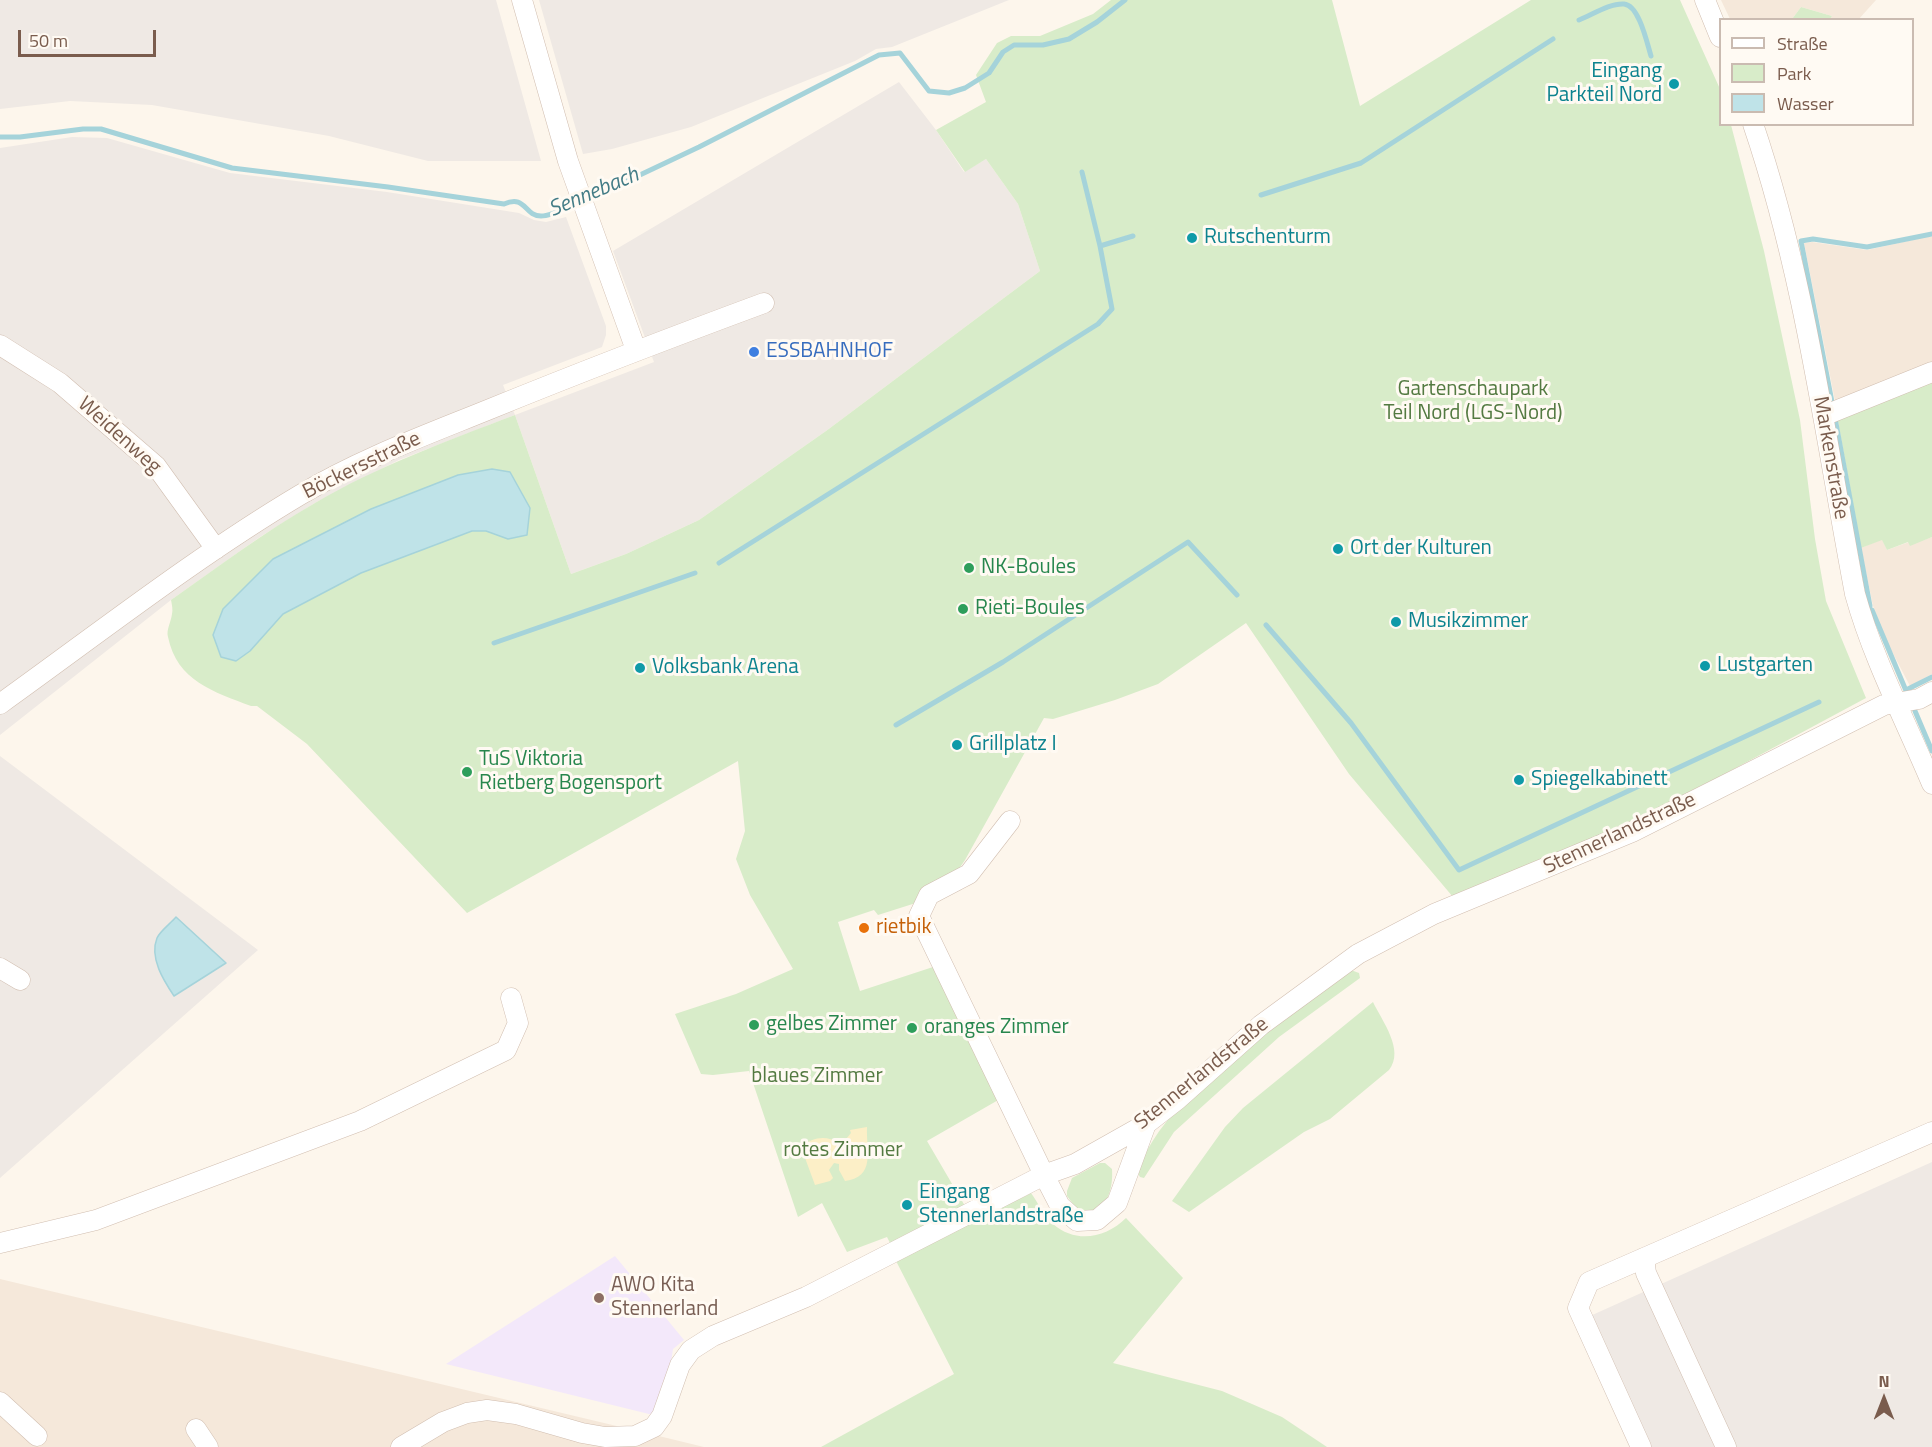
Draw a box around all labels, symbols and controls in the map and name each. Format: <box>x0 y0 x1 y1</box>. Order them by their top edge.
scale bar <box>21 18 159 56</box>
legend <box>1719 18 1914 126</box>
text: 50 m <box>29 27 68 54</box>
text: Straße <box>1777 30 1828 57</box>
place label: Eingang Parkteil Nord <box>1546 59 1662 109</box>
text: Park <box>1777 60 1811 87</box>
marker: Eingang Parkteil Nord <box>1667 77 1681 91</box>
text: Wasser <box>1777 90 1834 117</box>
water label: Sennebach <box>545 162 643 224</box>
place label: Rutschenturm <box>1204 225 1331 251</box>
marker: Rutschenturm <box>1185 231 1199 245</box>
place label: ESSBAHNHOF <box>766 339 893 365</box>
marker: ESSBAHNHOF <box>747 345 761 359</box>
park label: Gartenschaupark Teil Nord (LGS-Nord) <box>1383 377 1563 427</box>
street label: Weidenweg <box>72 392 166 480</box>
street label: Markenstraße <box>1807 394 1853 522</box>
street label: Böckersstraße <box>299 427 425 505</box>
place label: Ort der Kulturen <box>1350 536 1492 562</box>
marker: Ort der Kulturen <box>1331 542 1345 556</box>
place label: NK-Boules <box>981 555 1076 581</box>
marker: NK-Boules <box>962 561 976 575</box>
place label: Rieti-Boules <box>975 596 1085 622</box>
marker: Rieti-Boules <box>956 602 970 616</box>
place label: Musikzimmer <box>1408 609 1528 635</box>
marker: Musikzimmer <box>1389 615 1403 629</box>
place label: Lustgarten <box>1717 653 1813 679</box>
place label: Volksbank Arena <box>652 655 799 681</box>
marker: Lustgarten <box>1698 659 1712 673</box>
marker: Volksbank Arena <box>633 661 647 675</box>
place label: Grillplatz I <box>969 732 1057 758</box>
marker: Grillplatz I <box>950 738 964 752</box>
place label: TuS Viktoria Rietberg Bogensport <box>479 747 662 797</box>
marker: TuS Viktoria Rietberg Bogensport <box>460 765 474 779</box>
place label: Spiegelkabinett <box>1531 767 1668 793</box>
marker: Spiegelkabinett <box>1512 773 1526 787</box>
street label: Stennerlandstraße <box>1540 788 1700 880</box>
place label: rietbik <box>876 915 931 941</box>
marker: rietbik <box>857 921 871 935</box>
place label: gelbes Zimmer <box>766 1012 897 1038</box>
street label: Stennerlandstraße <box>1130 1012 1274 1136</box>
place label: oranges Zimmer <box>924 1015 1069 1041</box>
marker: gelbes Zimmer <box>747 1018 761 1032</box>
marker: oranges Zimmer <box>905 1021 919 1035</box>
park label: blaues Zimmer <box>751 1064 883 1090</box>
park label: rotes Zimmer <box>783 1138 903 1164</box>
place label: Eingang Stennerlandstraße <box>919 1180 1084 1230</box>
marker: Eingang Stennerlandstraße <box>900 1198 914 1212</box>
place label: AWO Kita Stennerland <box>611 1273 718 1323</box>
marker: AWO Kita Stennerland <box>592 1291 606 1305</box>
north arrow <box>1854 1369 1914 1429</box>
text: N <box>1878 1369 1890 1393</box>

